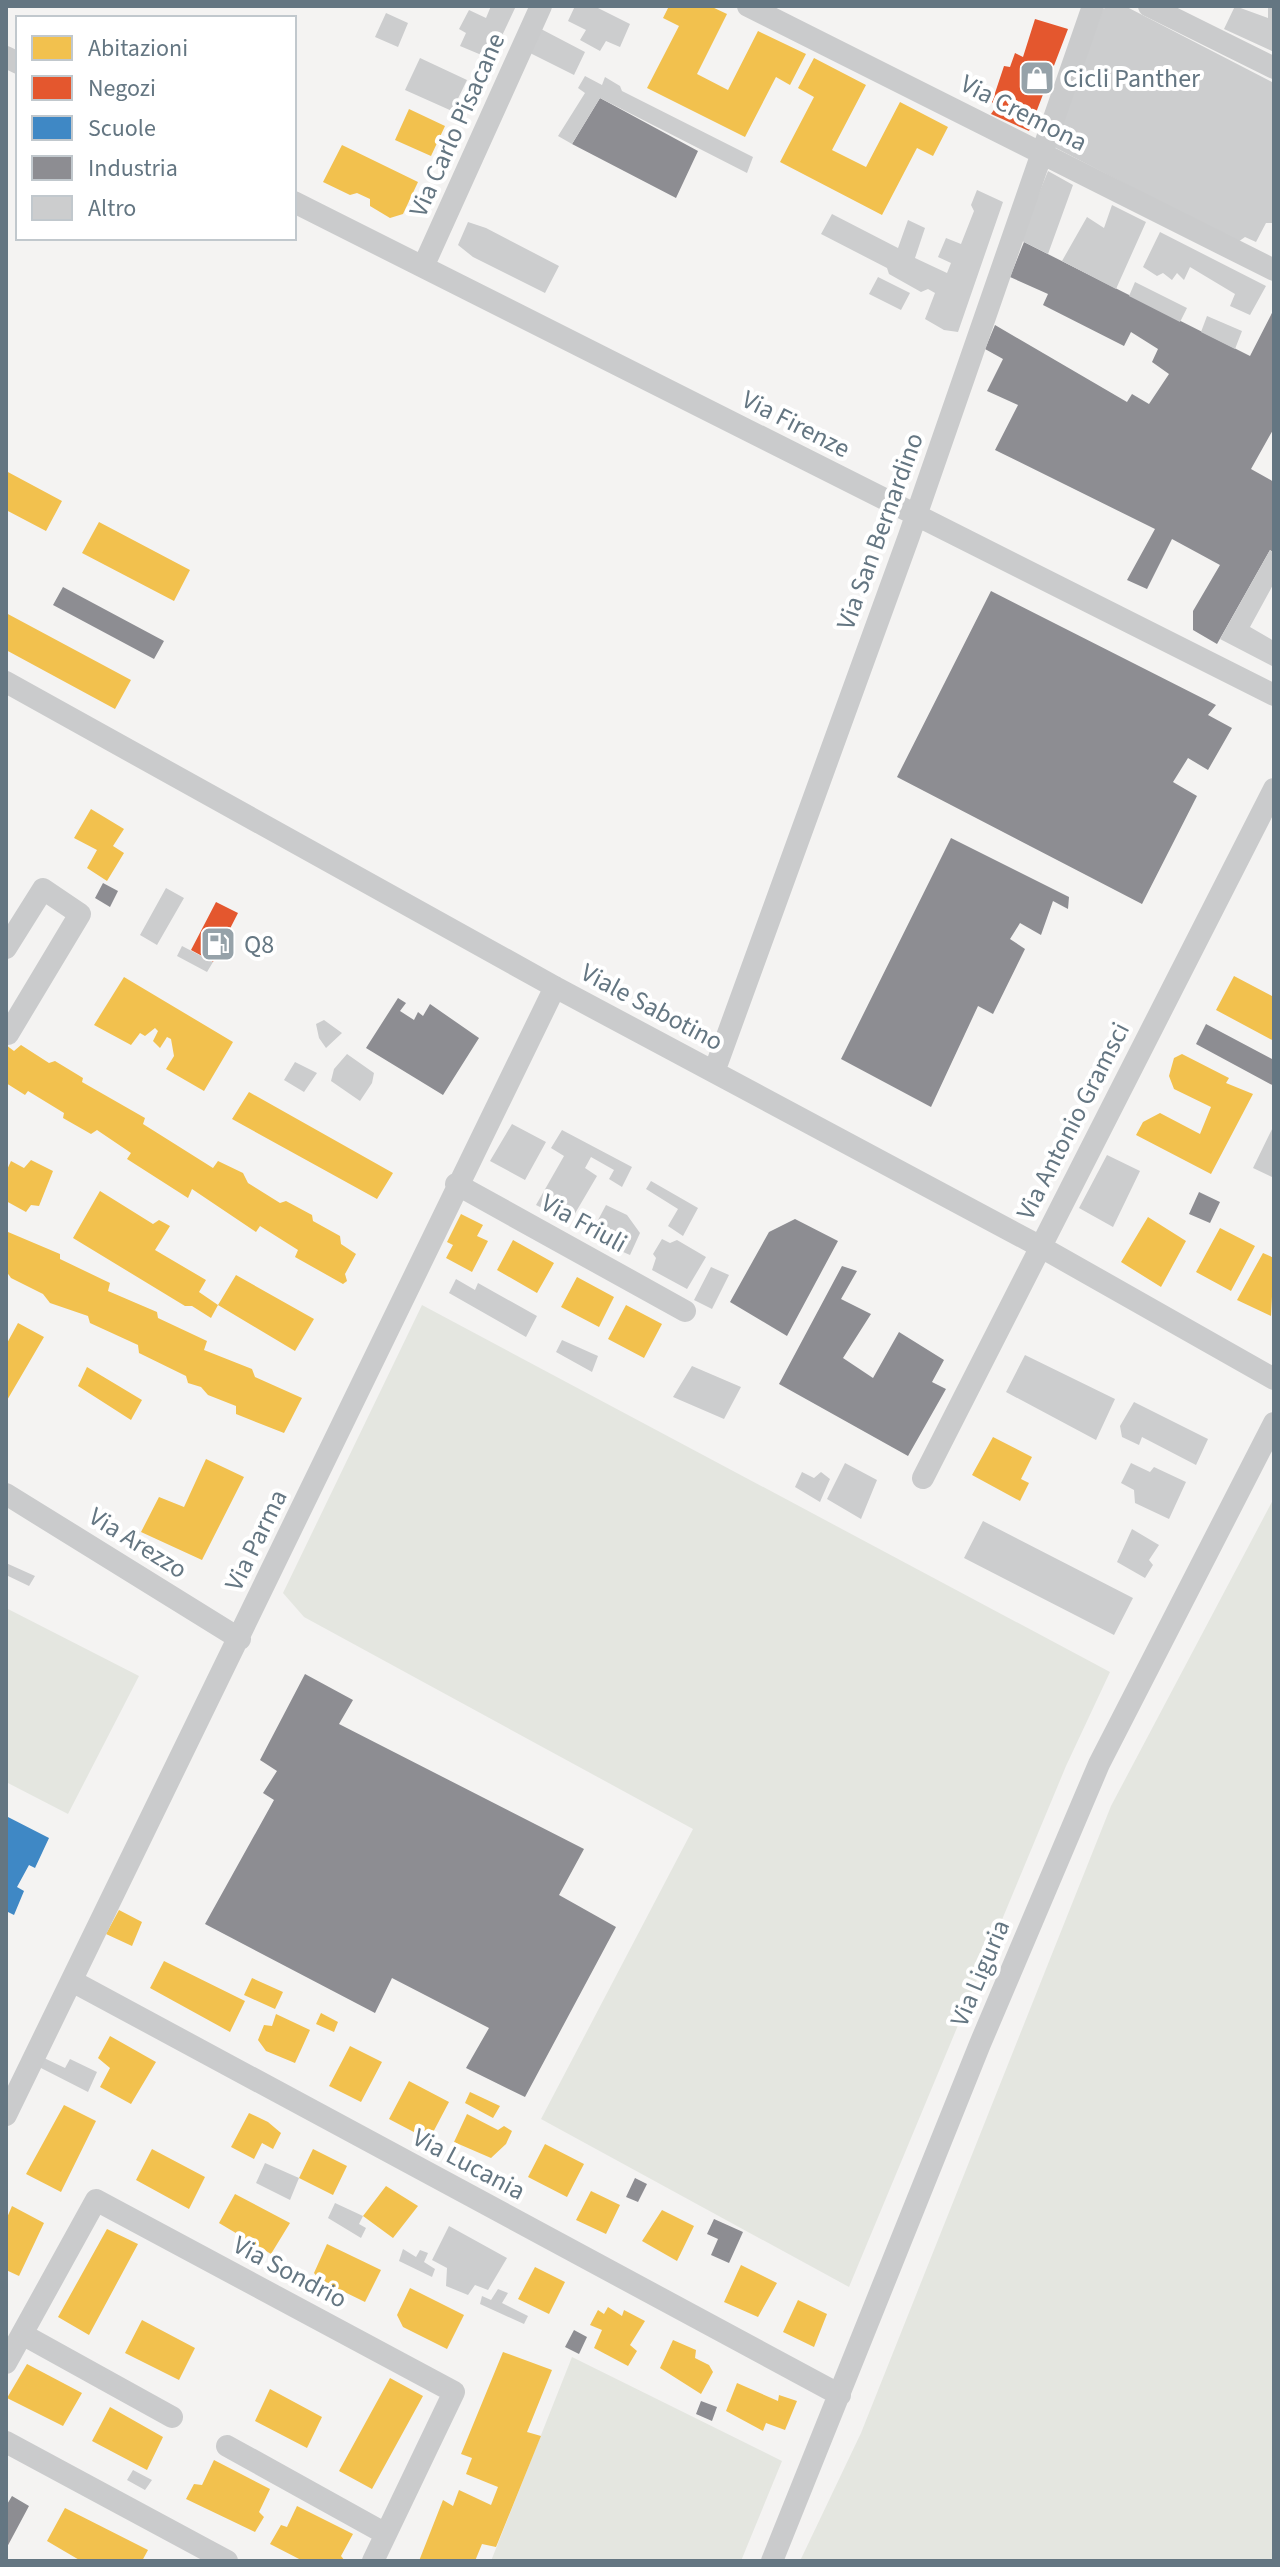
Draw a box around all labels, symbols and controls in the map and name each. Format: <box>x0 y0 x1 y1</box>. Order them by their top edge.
legend <box>16 16 296 240</box>
street label: Via Carlo Pisacane <box>400 27 514 223</box>
text: Abitazioni <box>88 31 188 66</box>
shop icon: Cicli Panther <box>1018 59 1056 97</box>
place label: Cicli Panther <box>1063 60 1201 97</box>
street label: Via Cremona <box>954 65 1094 161</box>
text: Negozi <box>88 71 156 106</box>
text: Scuole <box>88 111 156 146</box>
text: Industria <box>88 151 178 186</box>
text: Altro <box>88 191 136 226</box>
street label: Via Firenze <box>736 381 856 467</box>
street label: Via San Bernardino <box>827 427 933 635</box>
fuel station icon: Q8 <box>199 925 237 963</box>
place label: Q8 <box>244 926 274 963</box>
street label: Viale Sabotino <box>574 954 730 1060</box>
street label: Via Antonio Gramsci <box>1007 1016 1139 1226</box>
street label: Via Friuli <box>534 1184 634 1262</box>
street label: Via Parma <box>216 1483 296 1597</box>
street label: Via Arezzo <box>82 1498 194 1588</box>
street label: Via Liguria <box>941 1914 1019 2032</box>
street label: Via Lucania <box>406 2119 532 2209</box>
street label: Via Sondrio <box>226 2227 354 2317</box>

